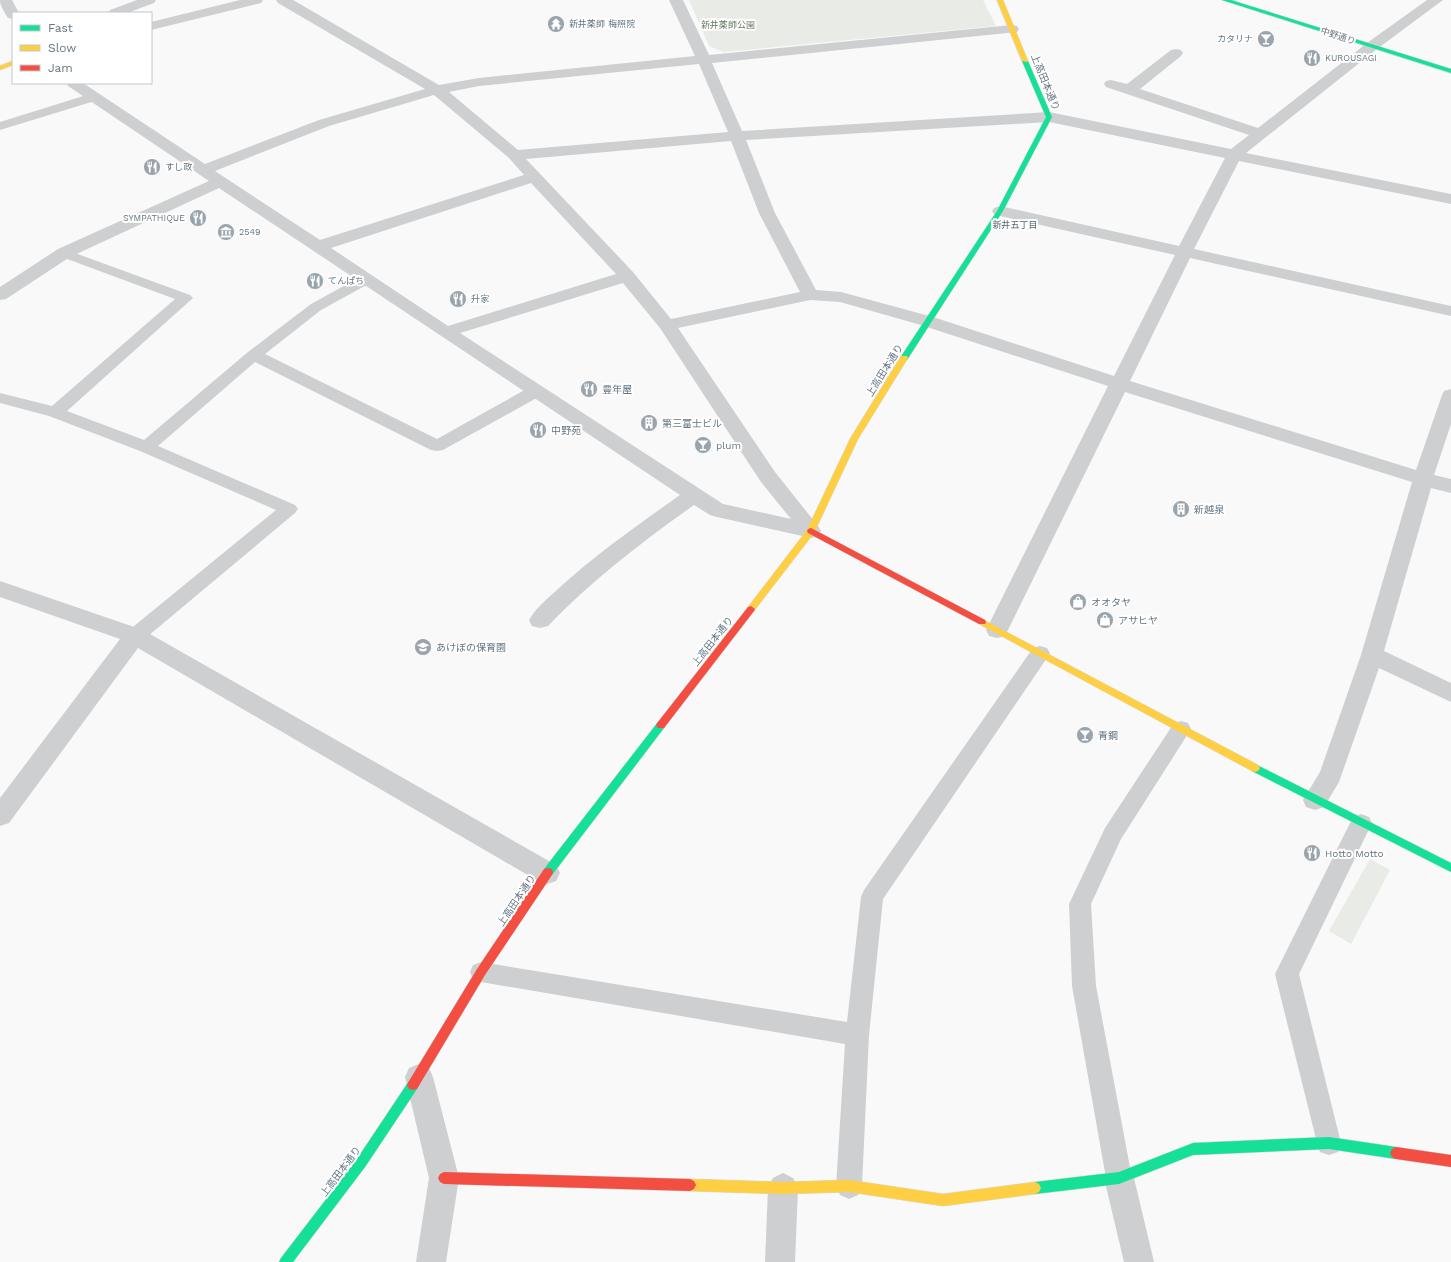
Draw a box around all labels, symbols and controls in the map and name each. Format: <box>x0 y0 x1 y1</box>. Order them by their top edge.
legend <box>12 12 152 84</box>
temple icon: 新井薬師 梅照院 <box>546 14 566 34</box>
place label: 新井薬師 梅照院 <box>569 18 635 29</box>
park label: 新井薬師公園 <box>701 20 755 30</box>
text: Fast <box>48 21 73 35</box>
street label: 中野通り <box>1319 26 1357 46</box>
bar icon: カタリナ <box>1256 29 1276 49</box>
place label: カタリナ <box>1217 34 1253 44</box>
text: Slow <box>48 41 76 55</box>
restaurant icon: KUROUSAGI <box>1302 48 1322 68</box>
street label: 上高田本通り <box>1029 52 1062 112</box>
place label: KUROUSAGI <box>1325 53 1377 63</box>
text: Jam <box>48 61 73 75</box>
restaurant icon: すし政 <box>142 157 162 177</box>
place label: すし政 <box>165 162 193 172</box>
restaurant icon: SYMPATHIQUE <box>188 208 208 228</box>
place label: SYMPATHIQUE <box>123 213 185 223</box>
district label: 新井五丁目 <box>992 220 1038 230</box>
museum icon: 2549 <box>216 222 236 242</box>
place label: 2549 <box>239 227 261 237</box>
restaurant icon: てんぱち <box>305 271 325 291</box>
place label: てんぱち <box>328 276 364 286</box>
restaurant icon: 升家 <box>448 289 468 309</box>
place label: 升家 <box>471 294 490 304</box>
street label: 上高田本通り <box>864 342 905 399</box>
restaurant icon: 豊年屋 <box>579 379 599 399</box>
place label: 豊年屋 <box>602 384 632 395</box>
building icon: 第三富士ビル <box>639 413 659 433</box>
place label: 第三富士ビル <box>662 418 722 429</box>
restaurant icon: 中野苑 <box>528 420 548 440</box>
place label: 中野苑 <box>551 425 581 436</box>
bar icon: plum <box>693 435 713 455</box>
place label: plum <box>716 440 741 451</box>
building icon: 新越泉 <box>1171 499 1191 519</box>
place label: 新越泉 <box>1194 504 1225 515</box>
shop icon: オオタヤ <box>1068 592 1088 612</box>
place label: オオタヤ <box>1091 597 1131 608</box>
shop icon: アサヒヤ <box>1095 610 1115 630</box>
street label: 上高田本通り <box>690 614 735 668</box>
place label: アサヒヤ <box>1118 615 1158 626</box>
school or university icon: あけぼの保育園 <box>413 637 433 657</box>
place label: あけぼの保育園 <box>436 642 506 653</box>
bar icon: 青鋼 <box>1075 725 1095 745</box>
place label: 青鋼 <box>1098 730 1118 741</box>
restaurant icon: Hotto Motto <box>1302 843 1322 863</box>
place label: Hotto Motto <box>1325 848 1383 859</box>
street label: 上高田本通り <box>495 872 538 928</box>
street label: 上高田本通り <box>318 1144 363 1199</box>

